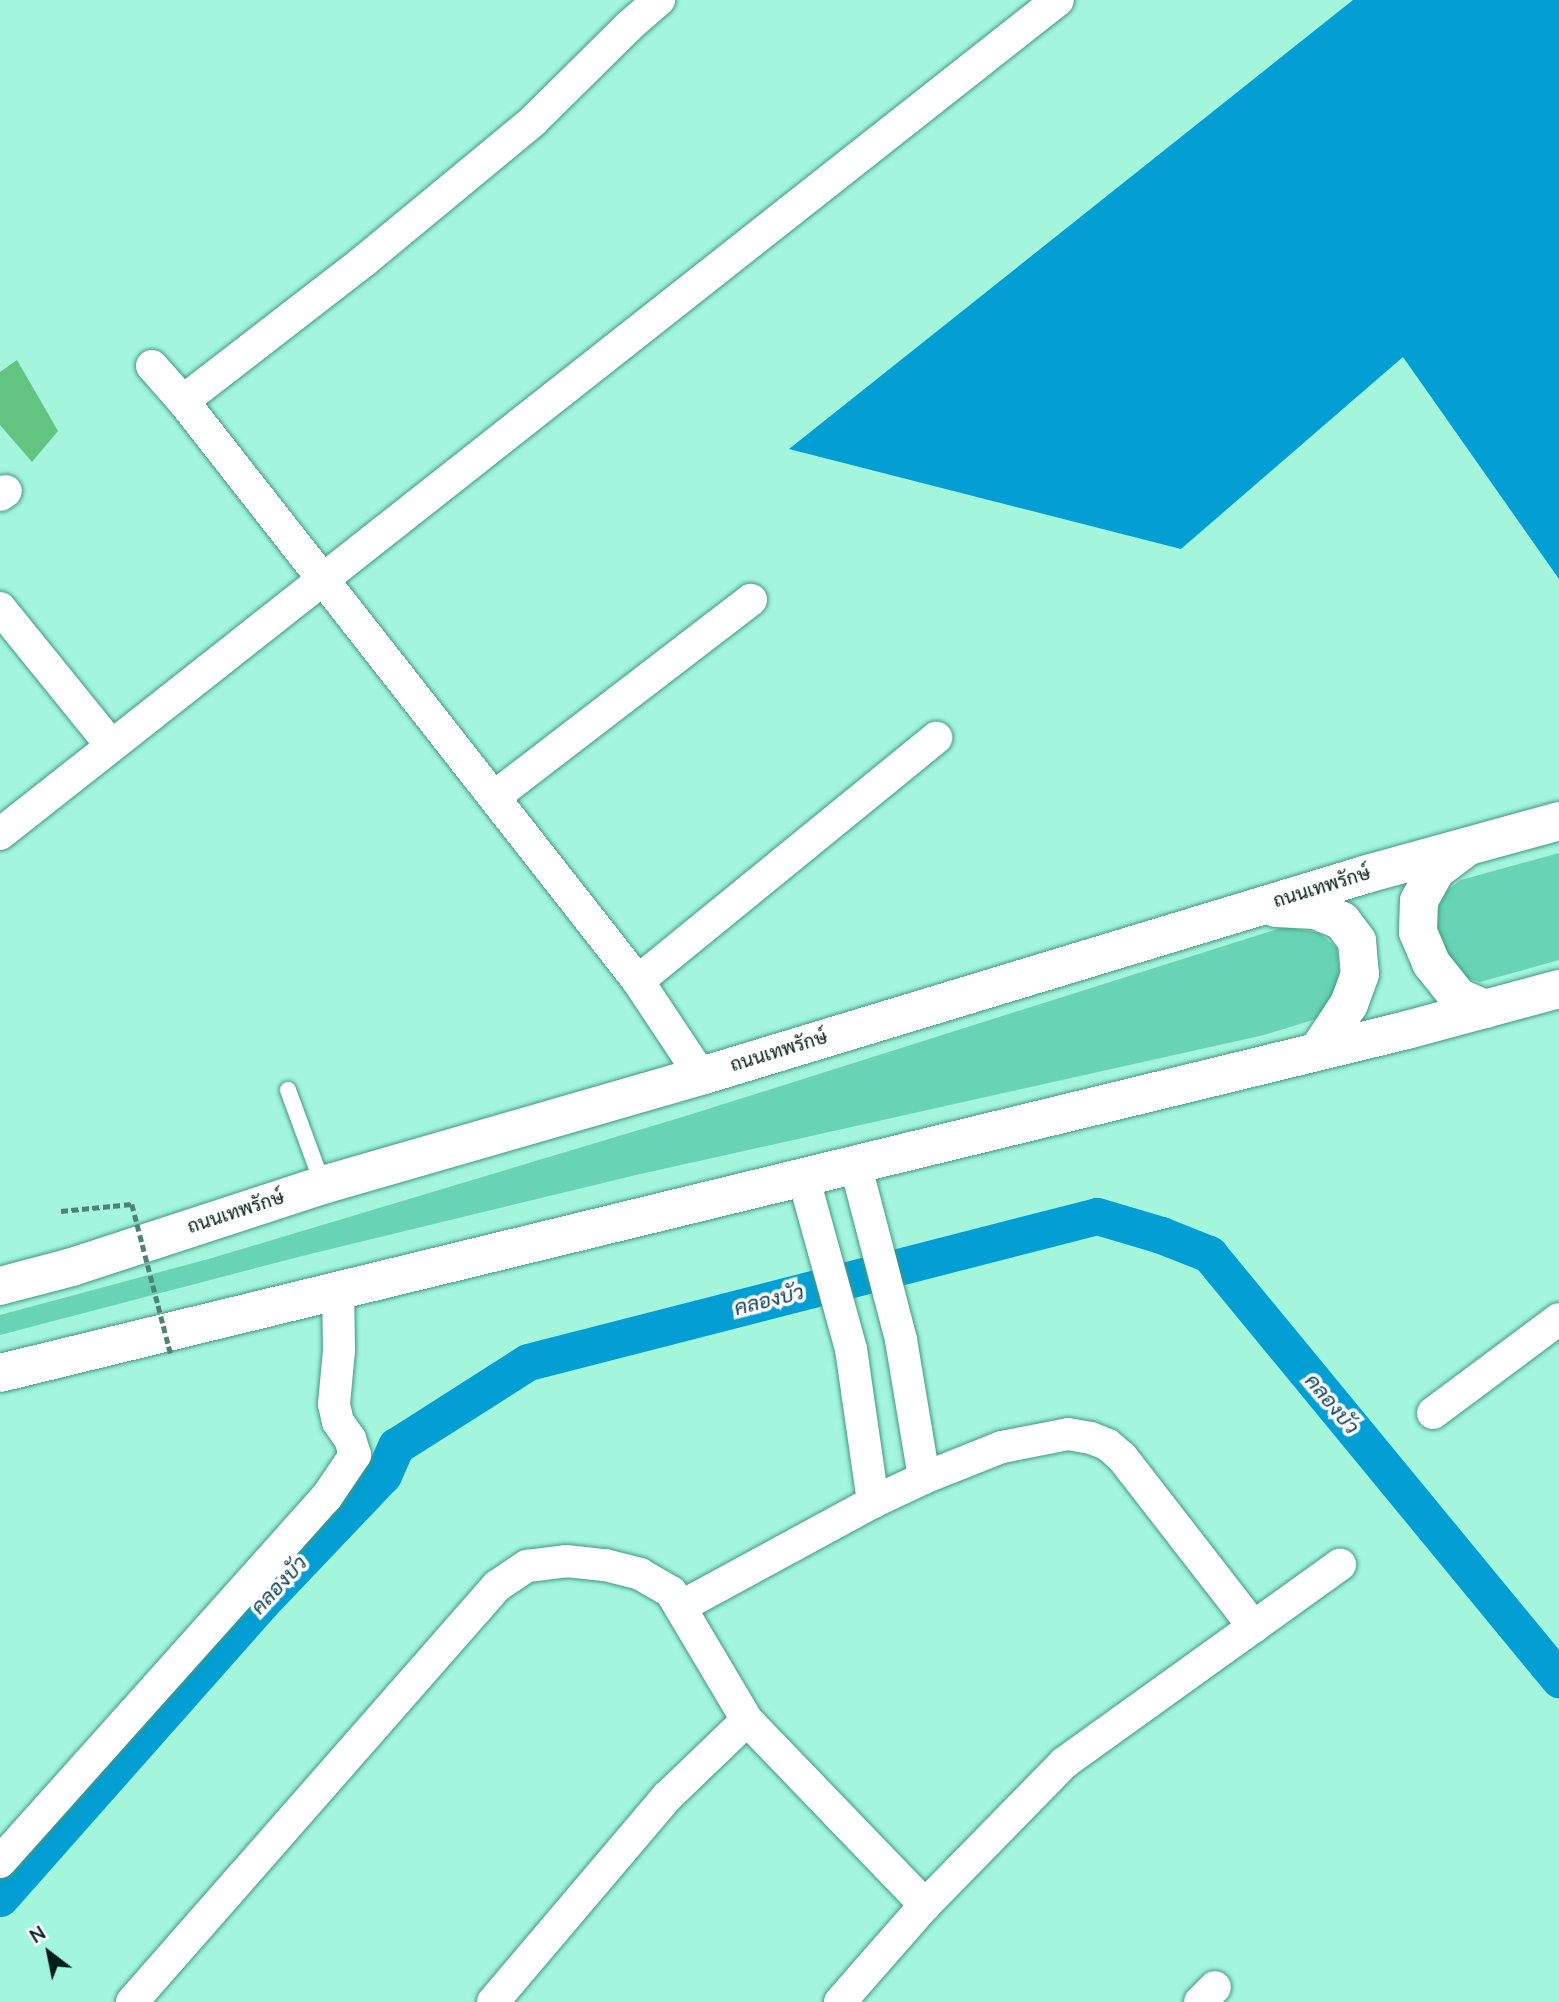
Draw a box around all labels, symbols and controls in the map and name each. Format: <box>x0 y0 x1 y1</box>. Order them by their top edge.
street label: ถนนเทพรักษ์ <box>1271 862 1373 914</box>
street label: ถนนเทพรักษ์ <box>728 1026 830 1078</box>
street label: ถนนเทพรักษ์ <box>185 1187 287 1239</box>
water label: คลองบัว <box>732 1279 806 1321</box>
water label: คลองบัว <box>1300 1369 1364 1439</box>
water label: คลองบัว <box>246 1550 312 1620</box>
north arrow <box>14 1918 84 1988</box>
text: N <box>25 1920 51 1950</box>

